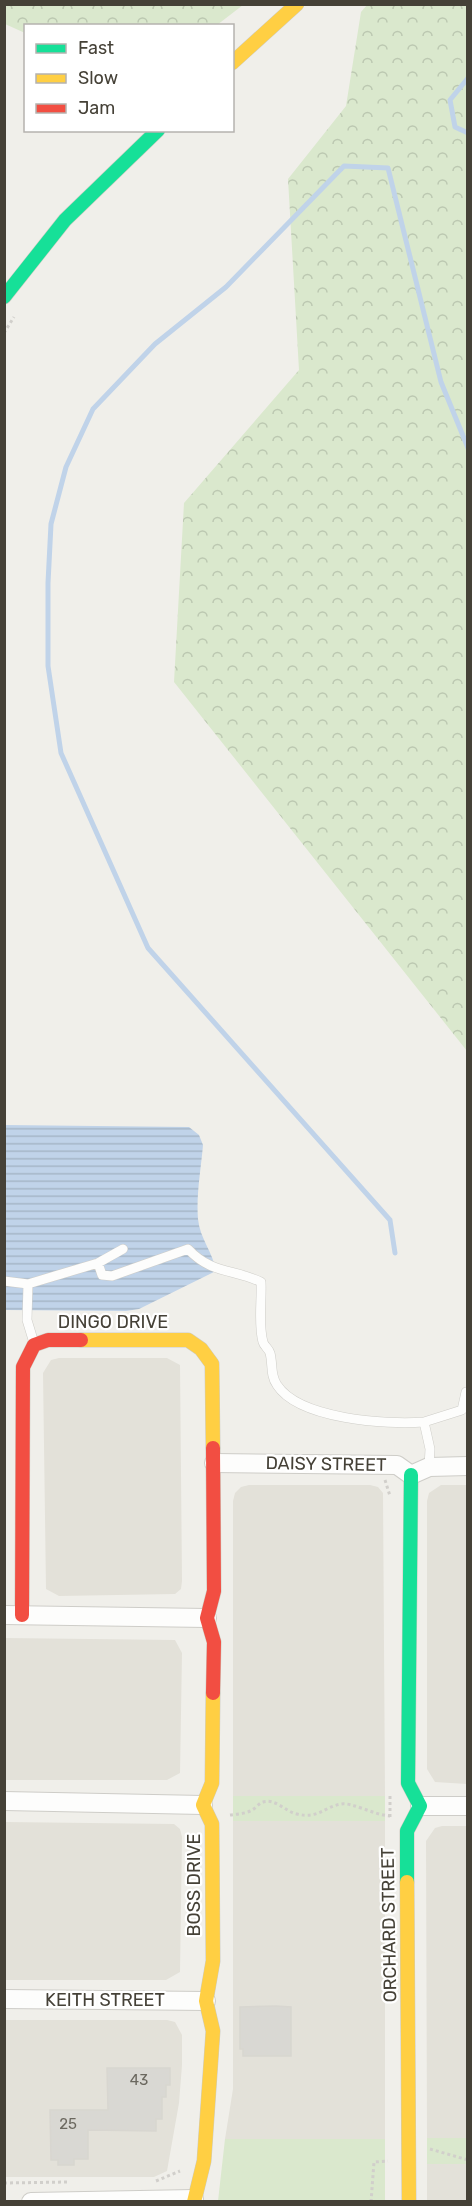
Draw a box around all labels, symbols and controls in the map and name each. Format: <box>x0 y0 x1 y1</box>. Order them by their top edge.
legend <box>24 24 234 132</box>
text: Fast <box>78 37 114 59</box>
text: Slow <box>78 67 118 89</box>
text: Jam <box>78 97 115 119</box>
street label: DINGO DRIVE <box>58 1311 168 1333</box>
street label: DAISY STREET <box>265 1452 387 1476</box>
street label: BOSS DRIVE <box>183 1834 205 1936</box>
street label: ORCHARD STREET <box>377 1847 401 2003</box>
street label: KEITH STREET <box>45 1989 165 2011</box>
house number: 43 <box>130 2071 148 2089</box>
house number: 25 <box>59 2115 77 2133</box>

